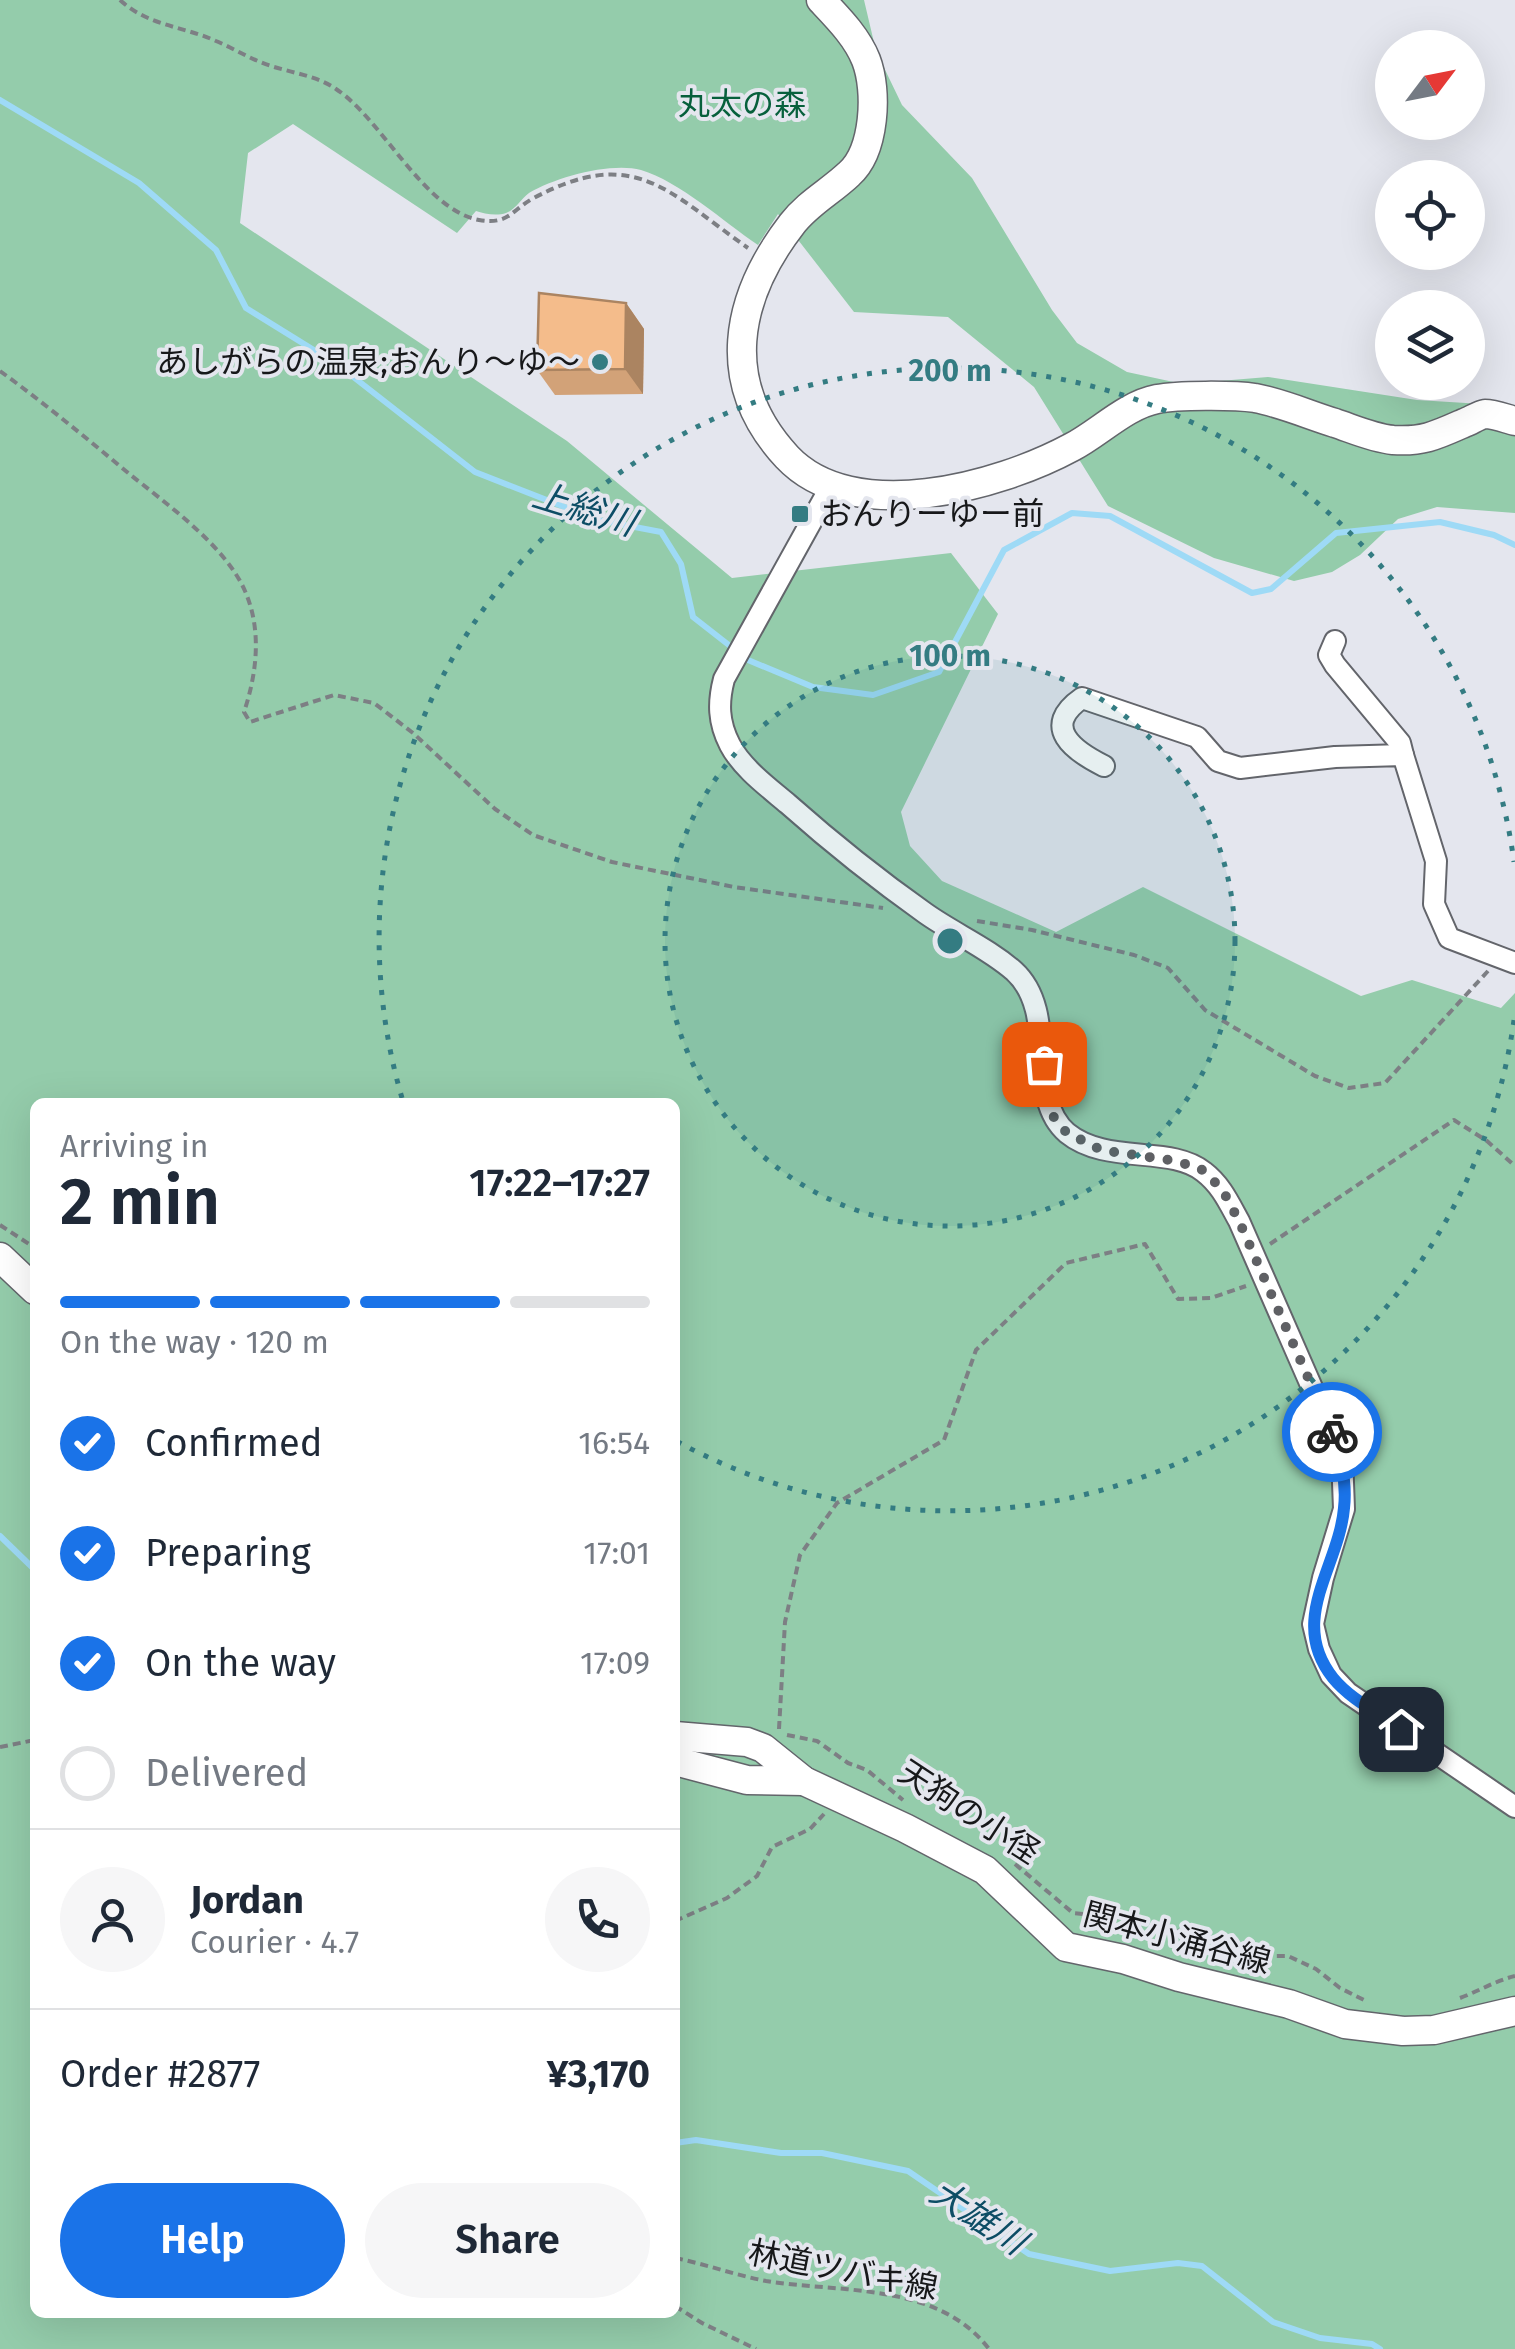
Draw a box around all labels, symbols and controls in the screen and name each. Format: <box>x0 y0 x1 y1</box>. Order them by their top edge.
north arrow <box>1375 30 1485 140</box>
map controls <box>1375 30 1485 400</box>
park label: 丸太の森 <box>678 85 806 123</box>
button: locate <box>1375 160 1485 270</box>
button: layers <box>1375 290 1485 400</box>
place label: あしがらの温泉;おんり〜ゆ〜 <box>156 343 580 381</box>
marker: あしがらの温泉;おんり〜ゆ〜 <box>589 351 611 373</box>
text: 200 m <box>908 353 992 389</box>
water label: 上総川 <box>528 474 644 546</box>
place label: おんりーゆー前 <box>820 495 1044 533</box>
marker: おんりーゆー前 <box>789 503 811 525</box>
text: 100 m <box>909 638 991 674</box>
centre of rings <box>932 923 968 959</box>
pin <box>1002 1022 1087 1107</box>
icon: bag <box>1017 1037 1072 1092</box>
text: Arriving in <box>60 1127 208 1165</box>
text: 17:22–17:27 <box>469 1160 650 1206</box>
text: 2 min <box>60 1163 220 1241</box>
text: On the way · 120 m <box>60 1323 329 1361</box>
courier <box>1282 1382 1382 1482</box>
icon: bike <box>1305 1405 1360 1460</box>
icon: check <box>60 1416 115 1471</box>
text: Confirmed <box>145 1420 323 1466</box>
text: 16:54 <box>578 1424 650 1462</box>
icon: check <box>60 1526 115 1581</box>
text: Preparing <box>145 1530 311 1576</box>
text: 17:01 <box>583 1534 650 1572</box>
icon: check <box>60 1636 115 1691</box>
text: On the way <box>145 1640 336 1686</box>
text: 17:09 <box>580 1644 650 1682</box>
pin <box>1359 1687 1444 1772</box>
icon: home <box>1374 1702 1429 1757</box>
text: Delivered <box>145 1750 308 1796</box>
street label: 天狗の小径 <box>892 1752 1046 1872</box>
button: person <box>60 1867 165 1972</box>
button: phone <box>545 1867 650 1972</box>
text: Jordan <box>190 1877 304 1923</box>
street label: 関本小涌谷線 <box>1079 1895 1275 1981</box>
text: Courier · 4.7 <box>190 1923 359 1961</box>
text: Order #2877 <box>60 2051 260 2097</box>
text: ¥3,170 <box>547 2051 650 2097</box>
water label: 大雄川 <box>923 2171 1037 2265</box>
button: Help <box>60 2183 345 2298</box>
button: Share <box>365 2183 650 2298</box>
street label: 林道ツバキ線 <box>745 2233 941 2307</box>

